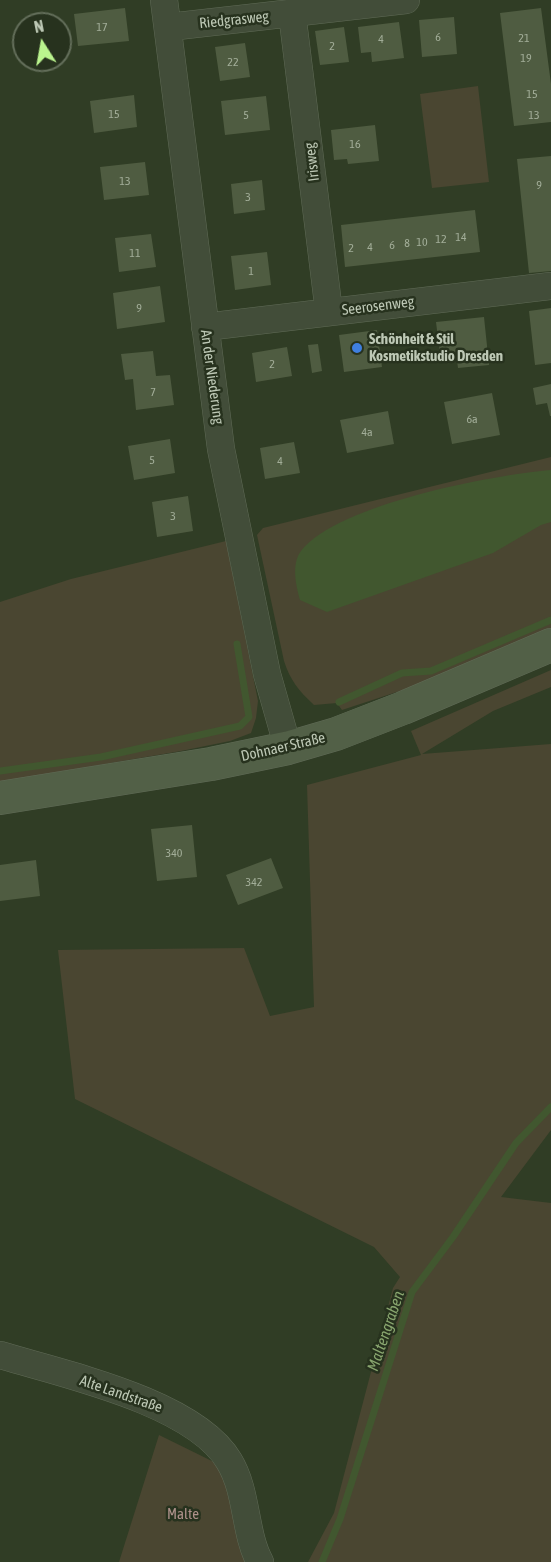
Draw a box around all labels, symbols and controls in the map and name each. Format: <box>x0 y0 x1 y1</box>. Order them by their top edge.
street label: Riedgrasweg <box>198 7 270 33</box>
north arrow <box>12 12 72 72</box>
text: N <box>33 17 45 36</box>
house number: 17 <box>96 20 108 34</box>
house number: 6 <box>435 30 441 44</box>
house number: 21 <box>518 31 530 45</box>
house number: 4 <box>378 32 384 46</box>
house number: 2 <box>329 39 335 53</box>
house number: 19 <box>520 51 532 65</box>
house number: 22 <box>227 55 239 69</box>
house number: 15 <box>526 87 538 101</box>
house number: 15 <box>108 107 120 121</box>
house number: 5 <box>243 108 249 122</box>
house number: 13 <box>528 108 540 122</box>
house number: 16 <box>349 137 361 151</box>
street label: Irisweg <box>301 142 323 182</box>
house number: 13 <box>119 174 131 188</box>
house number: 9 <box>536 178 542 192</box>
house number: 3 <box>245 190 251 204</box>
house number: 14 <box>455 230 467 244</box>
house number: 12 <box>435 232 447 246</box>
house number: 10 <box>416 235 428 249</box>
house number: 8 <box>404 236 410 250</box>
house number: 6 <box>389 238 395 252</box>
house number: 4 <box>367 240 373 254</box>
house number: 2 <box>348 241 354 255</box>
house number: 11 <box>129 246 141 260</box>
house number: 1 <box>248 264 254 278</box>
street label: Seerosenweg <box>341 293 415 319</box>
house number: 9 <box>136 301 142 315</box>
street label: An der Niederung <box>196 328 228 426</box>
place label: Schönheit & Stil Kosmetikstudio Dresden <box>369 330 503 365</box>
marker: Schönheit & Stil Kosmetikstudio Dresden <box>350 341 364 355</box>
house number: 2 <box>269 357 275 371</box>
house number: 7 <box>150 385 156 399</box>
house number: 6a <box>466 412 478 426</box>
house number: 4a <box>361 425 373 439</box>
house number: 5 <box>149 453 155 467</box>
house number: 4 <box>277 454 283 468</box>
house number: 3 <box>170 509 176 523</box>
street label: Dohnaer Straße <box>239 729 327 765</box>
house number: 340 <box>166 846 182 860</box>
house number: 342 <box>246 875 262 889</box>
water label: Maltengraben <box>363 1288 409 1374</box>
street label: Alte Landstraße <box>77 1371 165 1417</box>
park label: Malte <box>167 1505 199 1523</box>

